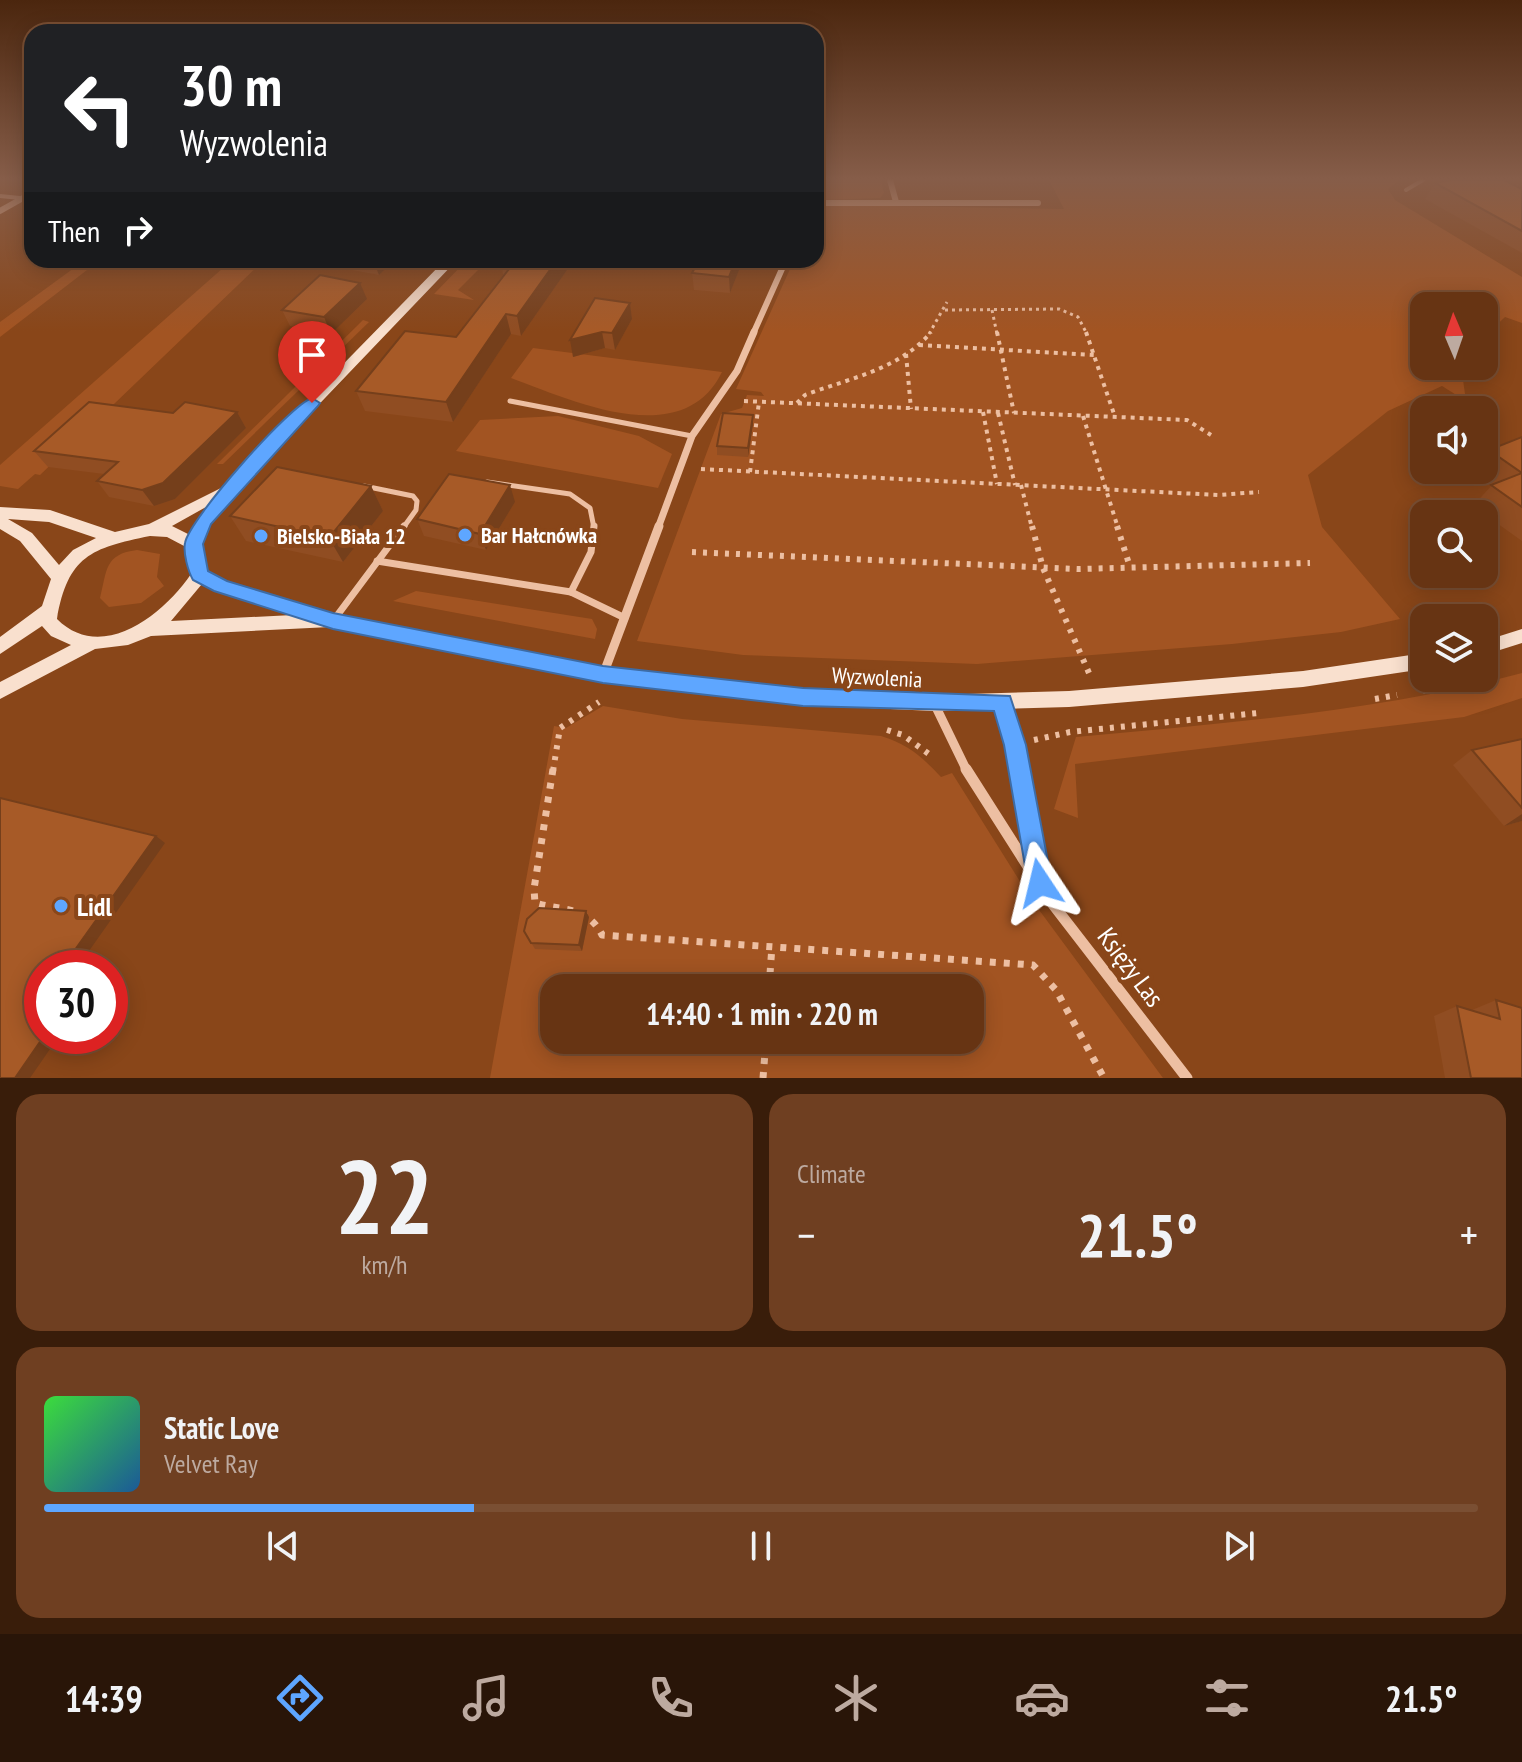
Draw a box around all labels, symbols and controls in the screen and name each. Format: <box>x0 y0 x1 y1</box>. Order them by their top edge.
text: 30 m <box>180 49 282 121</box>
icon: left <box>48 56 152 160</box>
text: Wyzwolenia <box>180 119 328 166</box>
icon: right <box>116 208 160 252</box>
text: Then <box>48 211 100 250</box>
north arrow <box>1410 292 1498 380</box>
map controls <box>1410 292 1498 692</box>
pin <box>278 321 346 403</box>
icon: arrive <box>290 333 334 377</box>
button: sound <box>1410 396 1498 484</box>
button: search <box>1410 500 1498 588</box>
place label: Bar Hałcnówka <box>481 521 597 549</box>
place label: Bielsko-Biała 12 <box>277 522 406 550</box>
marker: Bar Hałcnówka <box>456 526 474 544</box>
marker: Bielsko-Biała 12 <box>252 527 270 545</box>
button: layers <box>1410 604 1498 692</box>
street label: Wyzwolenia <box>831 661 923 693</box>
position arrow <box>998 841 1082 925</box>
place label: Lidl <box>77 890 112 923</box>
marker: Lidl <box>52 897 70 915</box>
street label: Księży Las <box>1091 921 1171 1013</box>
speed limit sign: 30 <box>24 950 128 1054</box>
text: 14:40 · 1 min · 220 m <box>646 994 878 1033</box>
text: 22 <box>335 1128 434 1263</box>
text: Climate <box>797 1157 866 1190</box>
text: 21.5° <box>1077 1196 1198 1274</box>
text: − <box>797 1206 815 1263</box>
text: + <box>1460 1206 1478 1263</box>
text: km/h <box>361 1248 408 1281</box>
text: Static Love <box>164 1408 279 1447</box>
text: Velvet Ray <box>164 1447 258 1480</box>
icon: previous <box>261 1524 305 1568</box>
icon: pause <box>739 1524 783 1568</box>
icon: next <box>1217 1524 1261 1568</box>
icon: directions <box>272 1670 328 1726</box>
icon: music <box>458 1670 514 1726</box>
icon: phone <box>643 1670 699 1726</box>
icon: climate <box>828 1670 884 1726</box>
icon: car <box>1014 1670 1070 1726</box>
icon: filters <box>1199 1670 1255 1726</box>
text: 14:39 <box>65 1675 143 1722</box>
text: 21.5° <box>1385 1675 1457 1722</box>

